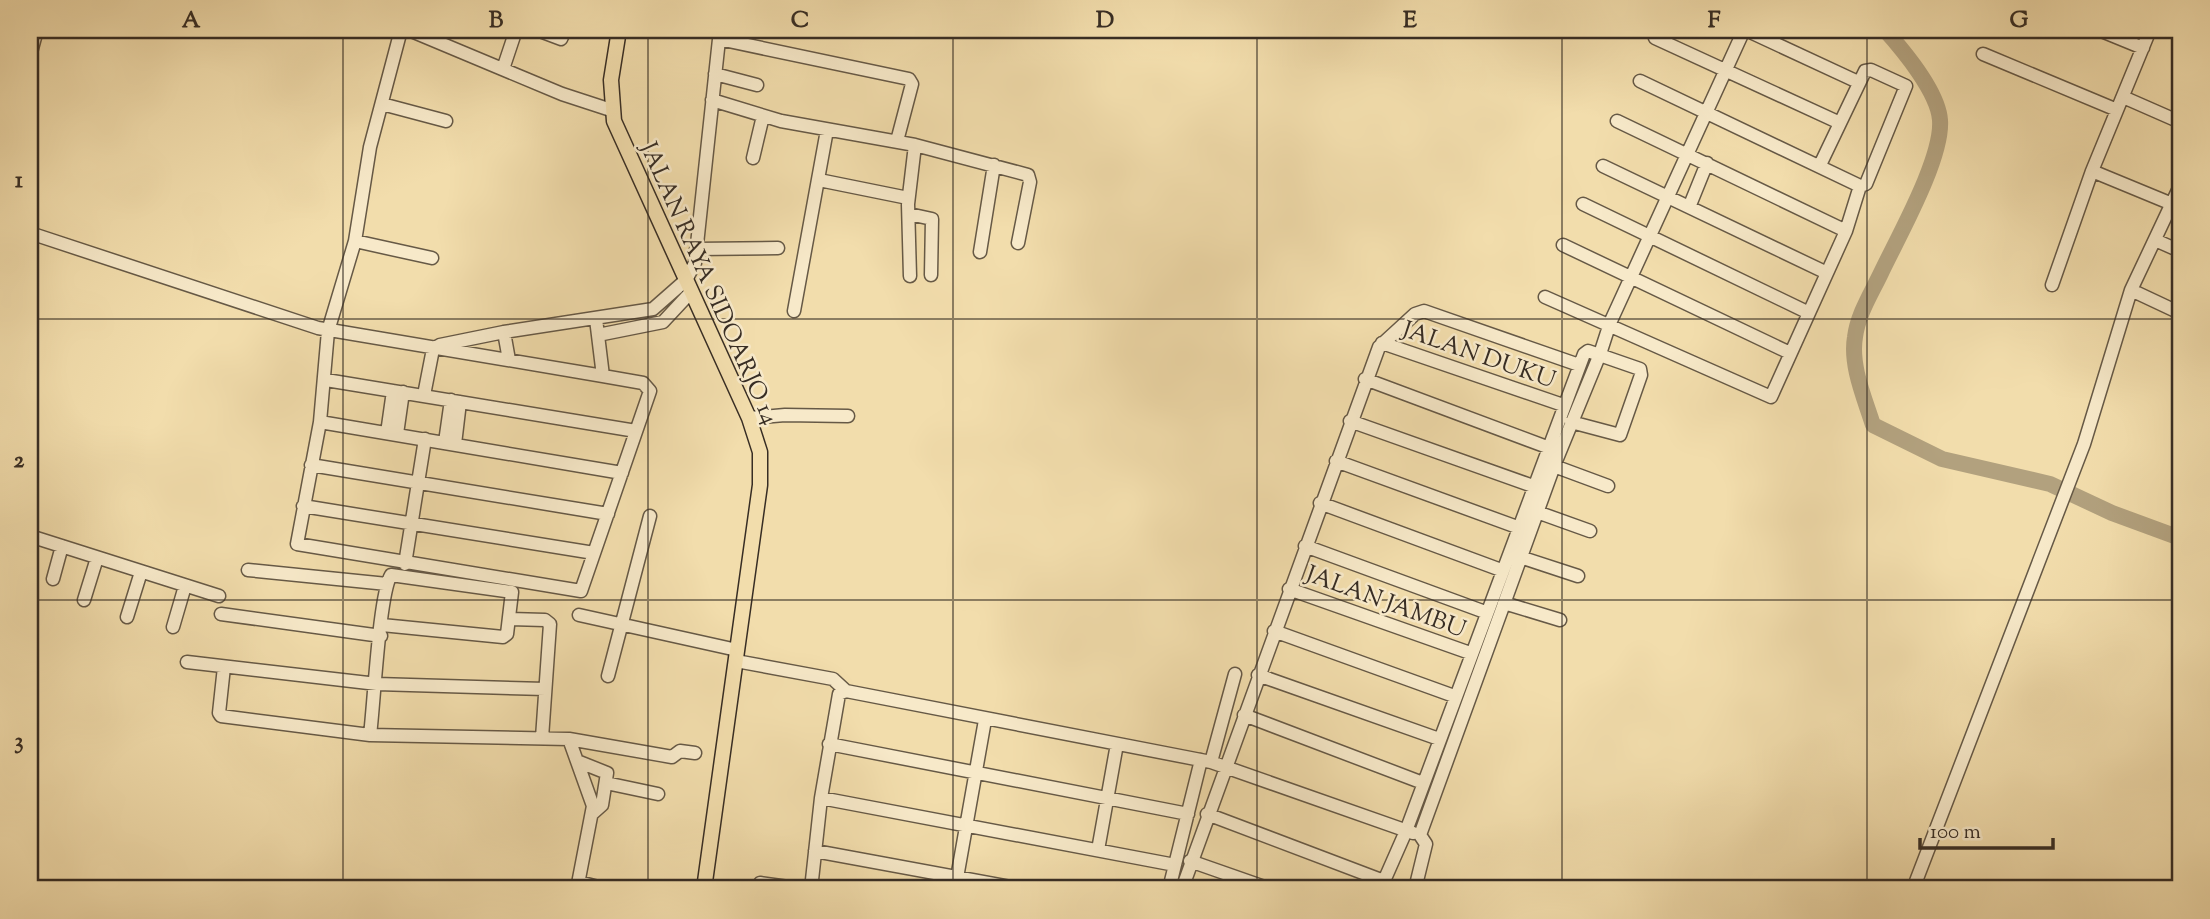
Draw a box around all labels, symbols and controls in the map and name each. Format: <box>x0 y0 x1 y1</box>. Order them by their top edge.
text: A <box>182 5 201 38</box>
text: B <box>489 5 504 38</box>
text: C <box>791 5 809 38</box>
text: D <box>1096 5 1114 38</box>
text: E <box>1403 5 1417 38</box>
text: F <box>1708 5 1721 38</box>
text: G <box>2010 5 2029 38</box>
street label: JALAN RAYA SIDOARJO 14 <box>630 135 786 430</box>
text: 1 <box>15 165 23 198</box>
street label: JALAN DUKU <box>1395 313 1560 398</box>
text: 2 <box>14 445 25 478</box>
street label: JALAN JAMBU <box>1299 558 1470 648</box>
text: 3 <box>14 726 24 759</box>
scale bar <box>1920 807 2052 851</box>
text: 100 m <box>1930 818 1981 848</box>

